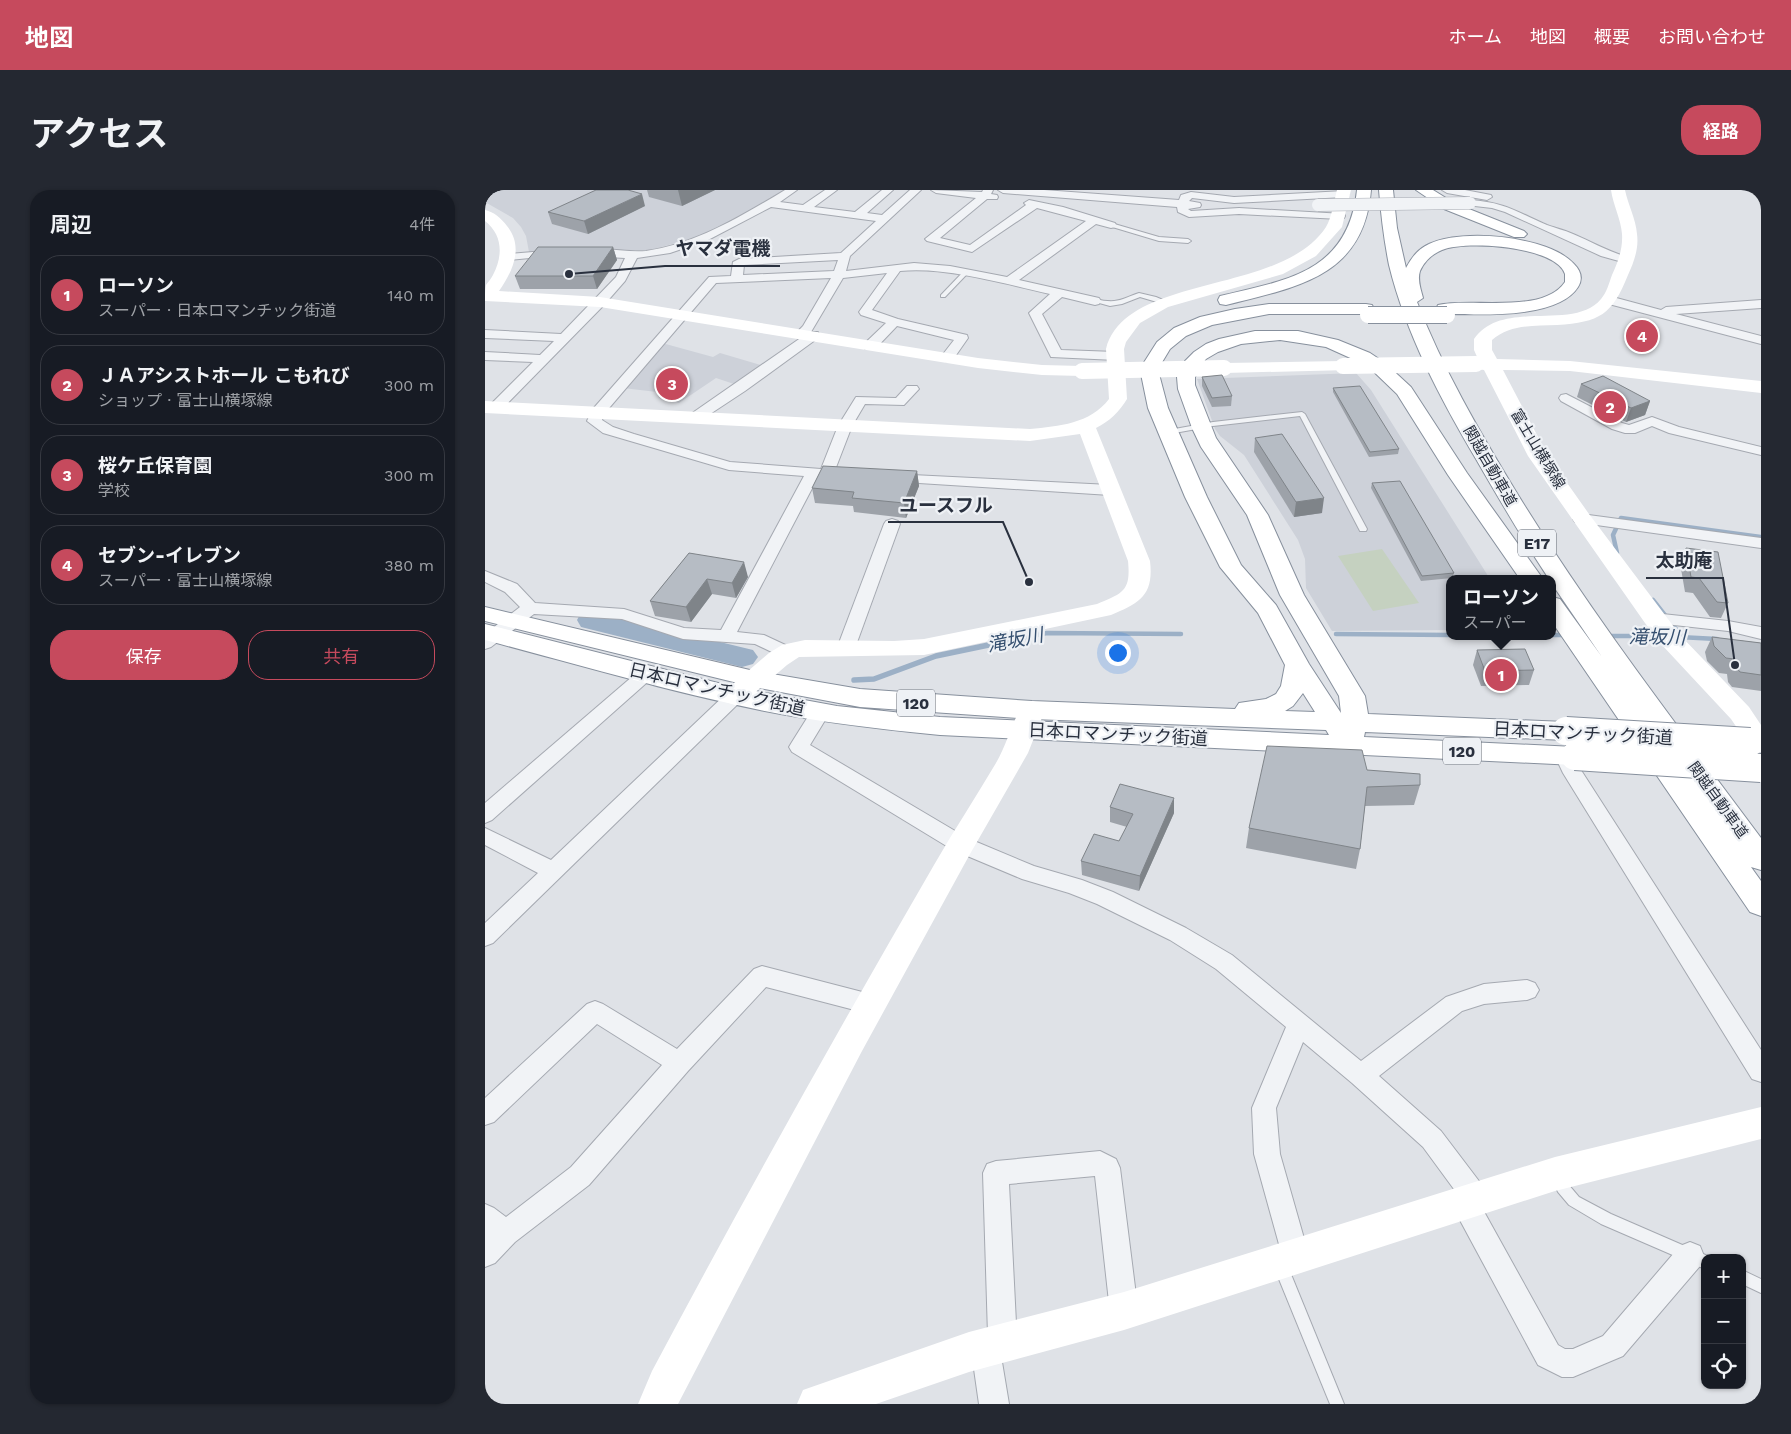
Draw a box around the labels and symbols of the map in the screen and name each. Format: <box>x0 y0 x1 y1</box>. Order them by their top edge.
callout: ヤマダ電機 <box>665 232 780 266</box>
text: ヤマダ電機 <box>675 237 771 260</box>
pin: 4 <box>1626 317 1658 355</box>
pin: 3 <box>656 365 688 403</box>
pin: 2 <box>1594 388 1626 426</box>
street label: 富士山横塚線 <box>1507 406 1569 492</box>
street label: 関越自動車道 <box>1460 423 1520 509</box>
callout: ユースフル <box>888 488 1003 522</box>
text: ユースフル <box>899 494 993 517</box>
road number: E17 <box>1518 529 1556 556</box>
callout: 太助庵 <box>1646 544 1723 578</box>
text: 太助庵 <box>1655 549 1713 572</box>
water label: 滝坂川 <box>985 623 1047 657</box>
water label: 滝坂川 <box>1628 625 1688 649</box>
your location <box>1105 640 1131 666</box>
pin: 1 <box>1485 656 1517 694</box>
street label: 日本ロマンチック街道 <box>627 659 807 719</box>
road number: 120 <box>897 689 935 716</box>
street label: 日本ロマンチック街道 <box>1493 718 1673 748</box>
street label: 日本ロマンチック街道 <box>1028 719 1208 749</box>
road number: 120 <box>1443 738 1481 764</box>
street label: 関越自動車道 <box>1684 758 1752 842</box>

